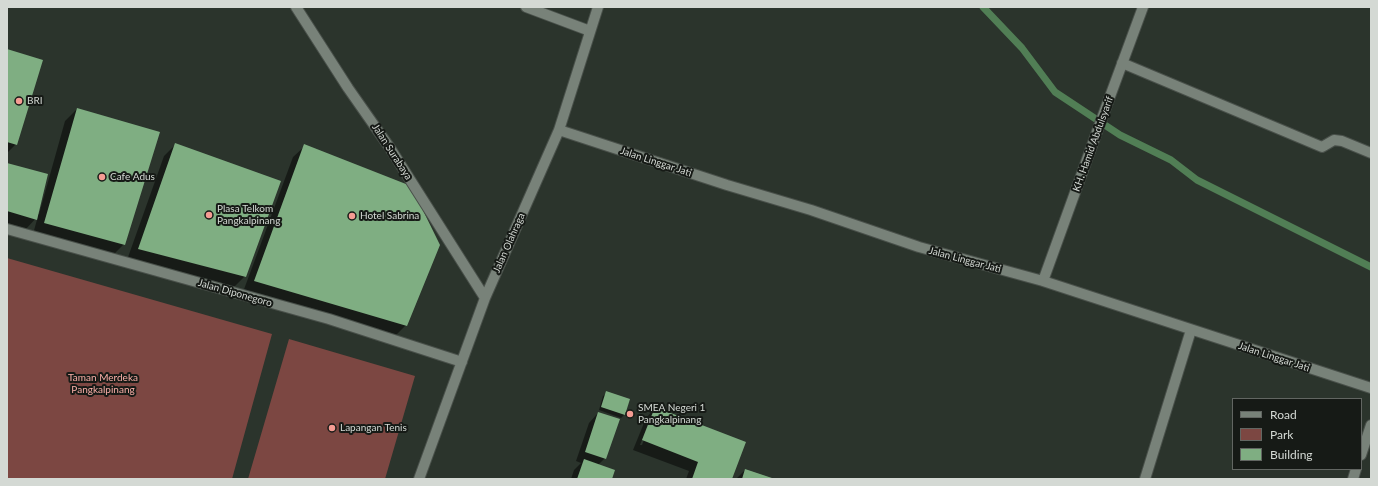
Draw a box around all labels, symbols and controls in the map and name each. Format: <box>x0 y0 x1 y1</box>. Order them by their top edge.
place label: BRI <box>27 95 43 107</box>
street label: KH. Hamid Abdulsyarif <box>1070 95 1116 193</box>
marker: BRI <box>14 96 24 106</box>
street label: Jalan Surabaya <box>369 122 415 182</box>
street label: Jalan Linggar Jati <box>619 145 693 179</box>
place label: Cafe Adus <box>110 171 155 183</box>
marker: Cafe Adus <box>97 172 107 182</box>
place label: Plasa Telkom Pangkalpinang <box>217 203 280 226</box>
marker: Plasa Telkom Pangkalpinang <box>204 210 214 220</box>
place label: Hotel Sabrina <box>360 210 419 222</box>
marker: Hotel Sabrina <box>347 211 357 221</box>
street label: Jalan Olahraga <box>491 211 527 275</box>
street label: Jalan Linggar Jati <box>928 245 1002 275</box>
street label: Jalan Diponegoro <box>197 277 273 309</box>
street label: Jalan Linggar Jati <box>1237 340 1311 374</box>
park label: Taman Merdeka Pangkalpinang <box>68 372 138 396</box>
legend <box>1232 398 1362 470</box>
place label: SMEA Negeri 1 Pangkalpinang <box>638 402 705 426</box>
text: Road <box>1270 407 1297 422</box>
marker: SMEA Negeri 1 Pangkalpinang <box>625 409 635 419</box>
place label: Lapangan Tenis <box>340 422 407 434</box>
marker: Lapangan Tenis <box>327 423 337 433</box>
text: Park <box>1270 427 1293 442</box>
text: Building <box>1270 447 1313 462</box>

